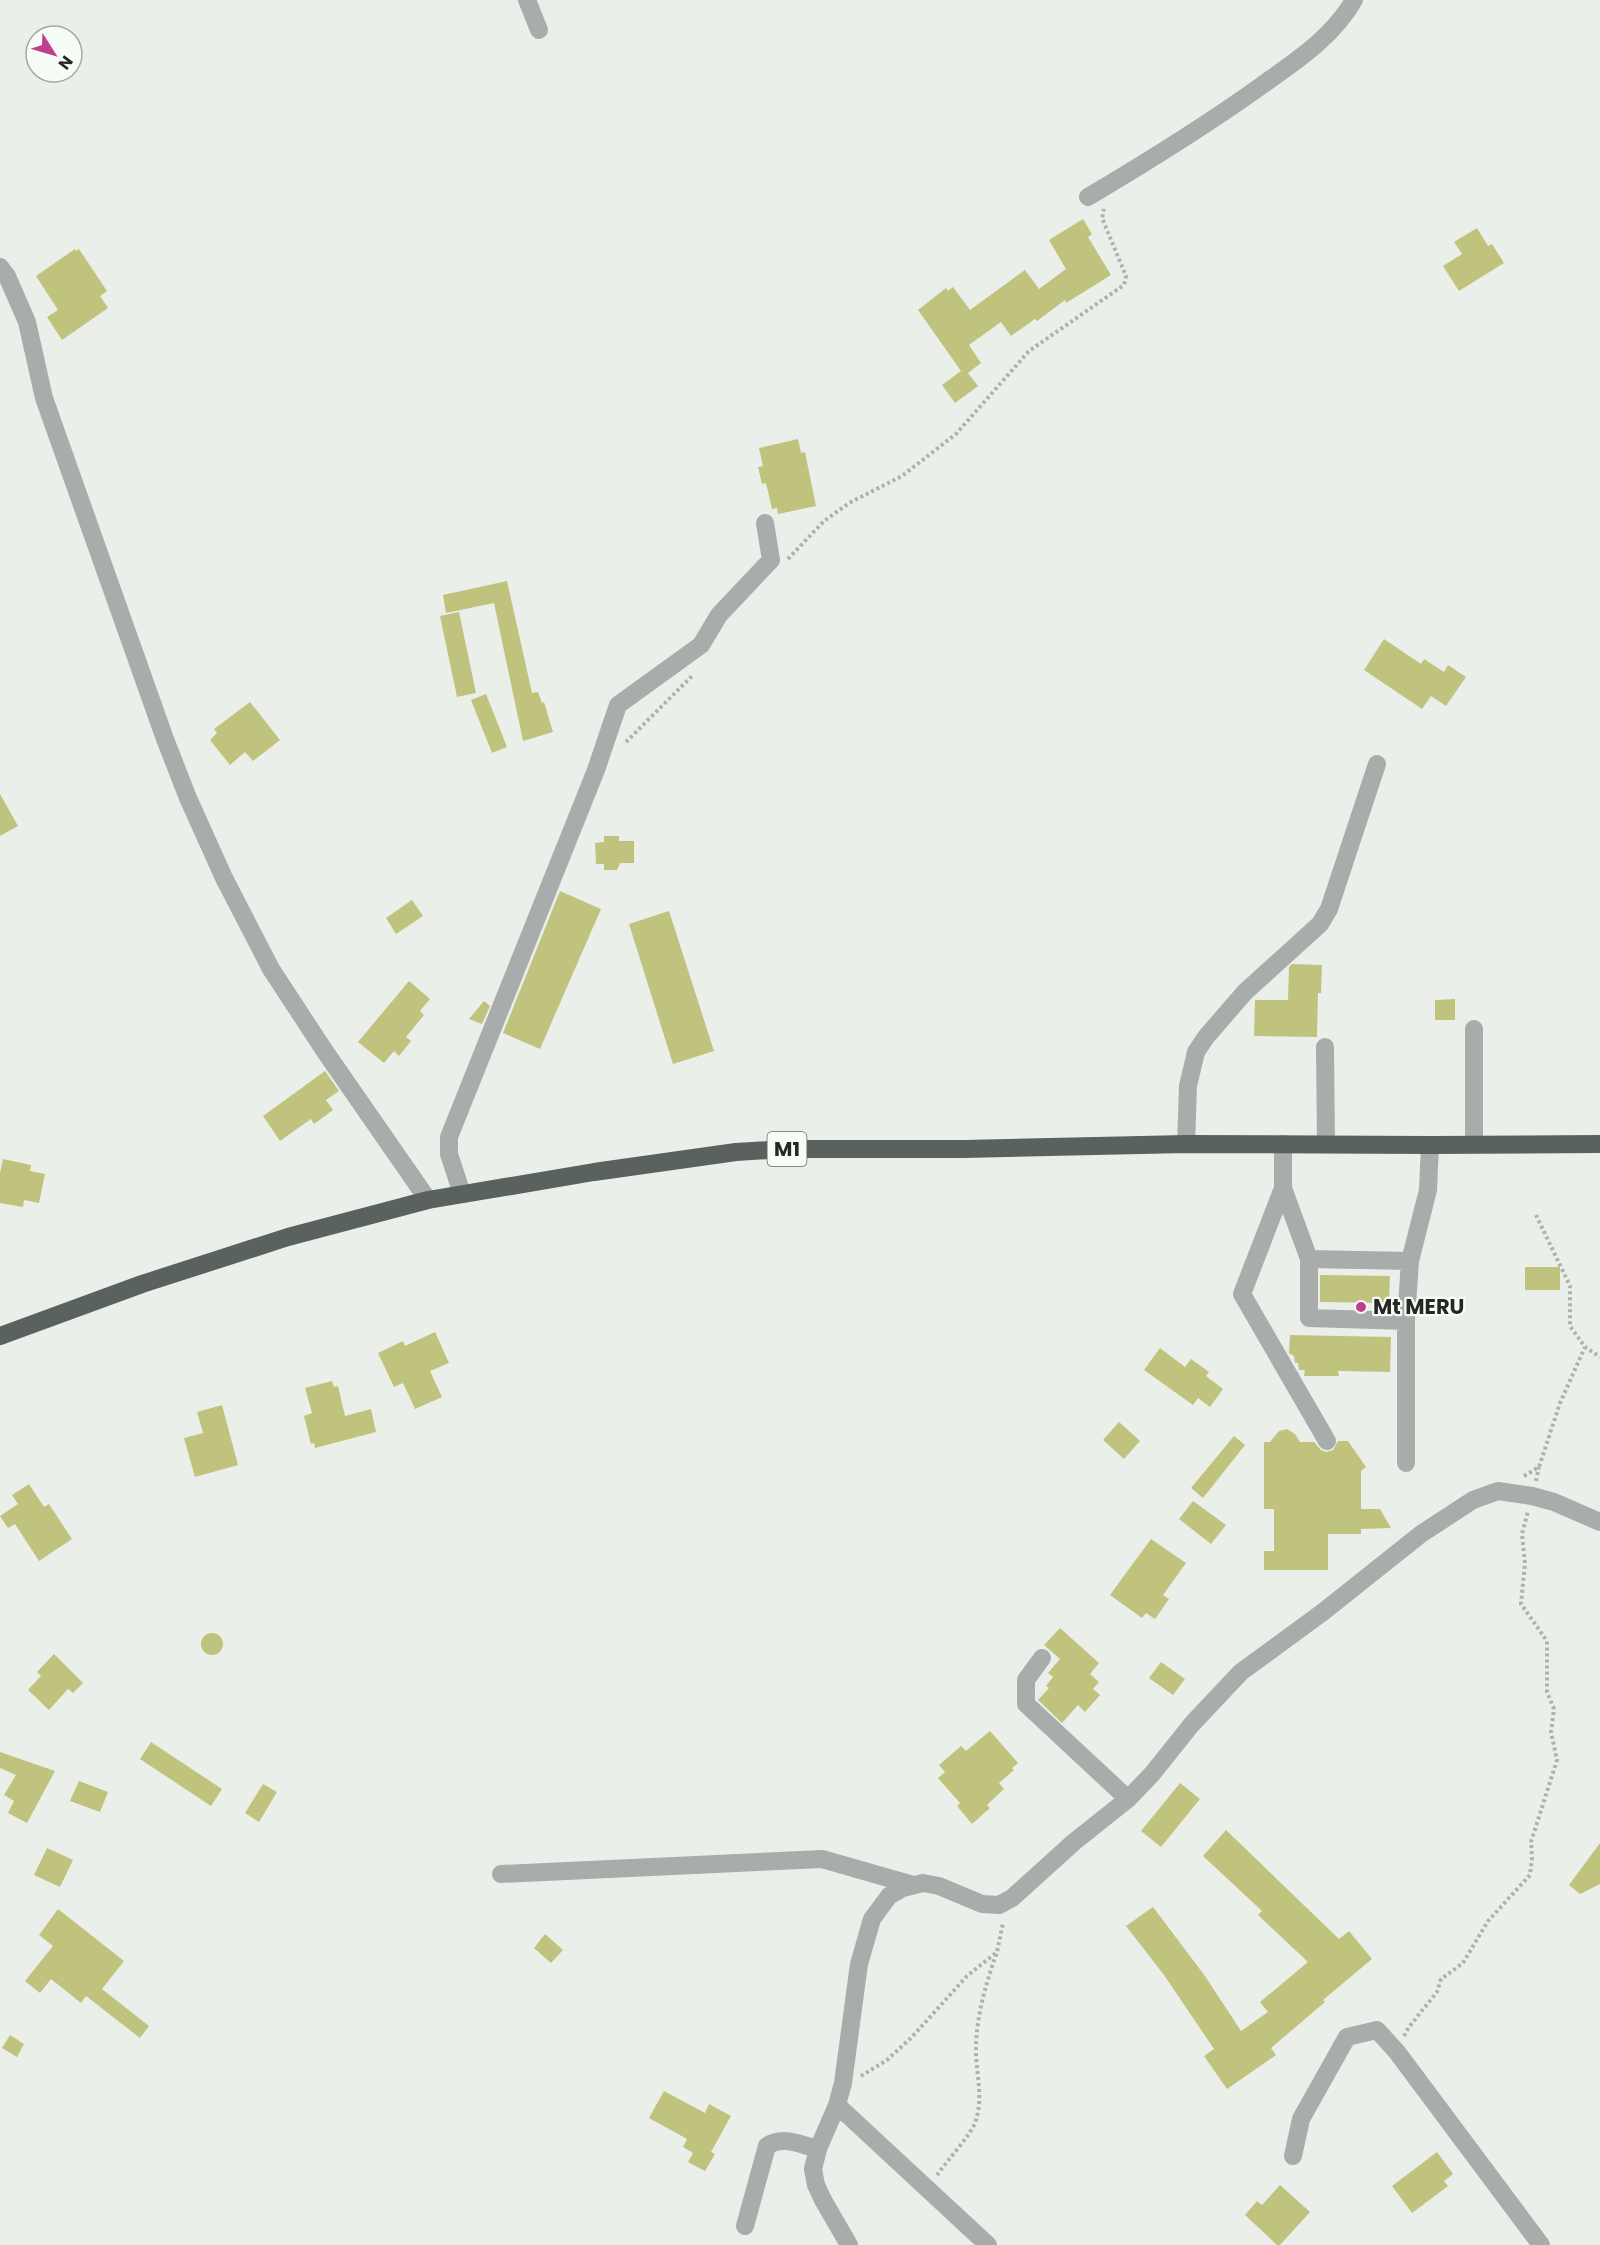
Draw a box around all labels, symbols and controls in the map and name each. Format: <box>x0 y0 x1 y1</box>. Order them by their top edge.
north arrow <box>24 24 84 84</box>
text: N <box>53 51 78 74</box>
road number: M1 <box>768 1132 806 1166</box>
place label: Mt MERU <box>1373 1292 1464 1321</box>
marker: Mt MERU <box>1354 1300 1368 1314</box>

